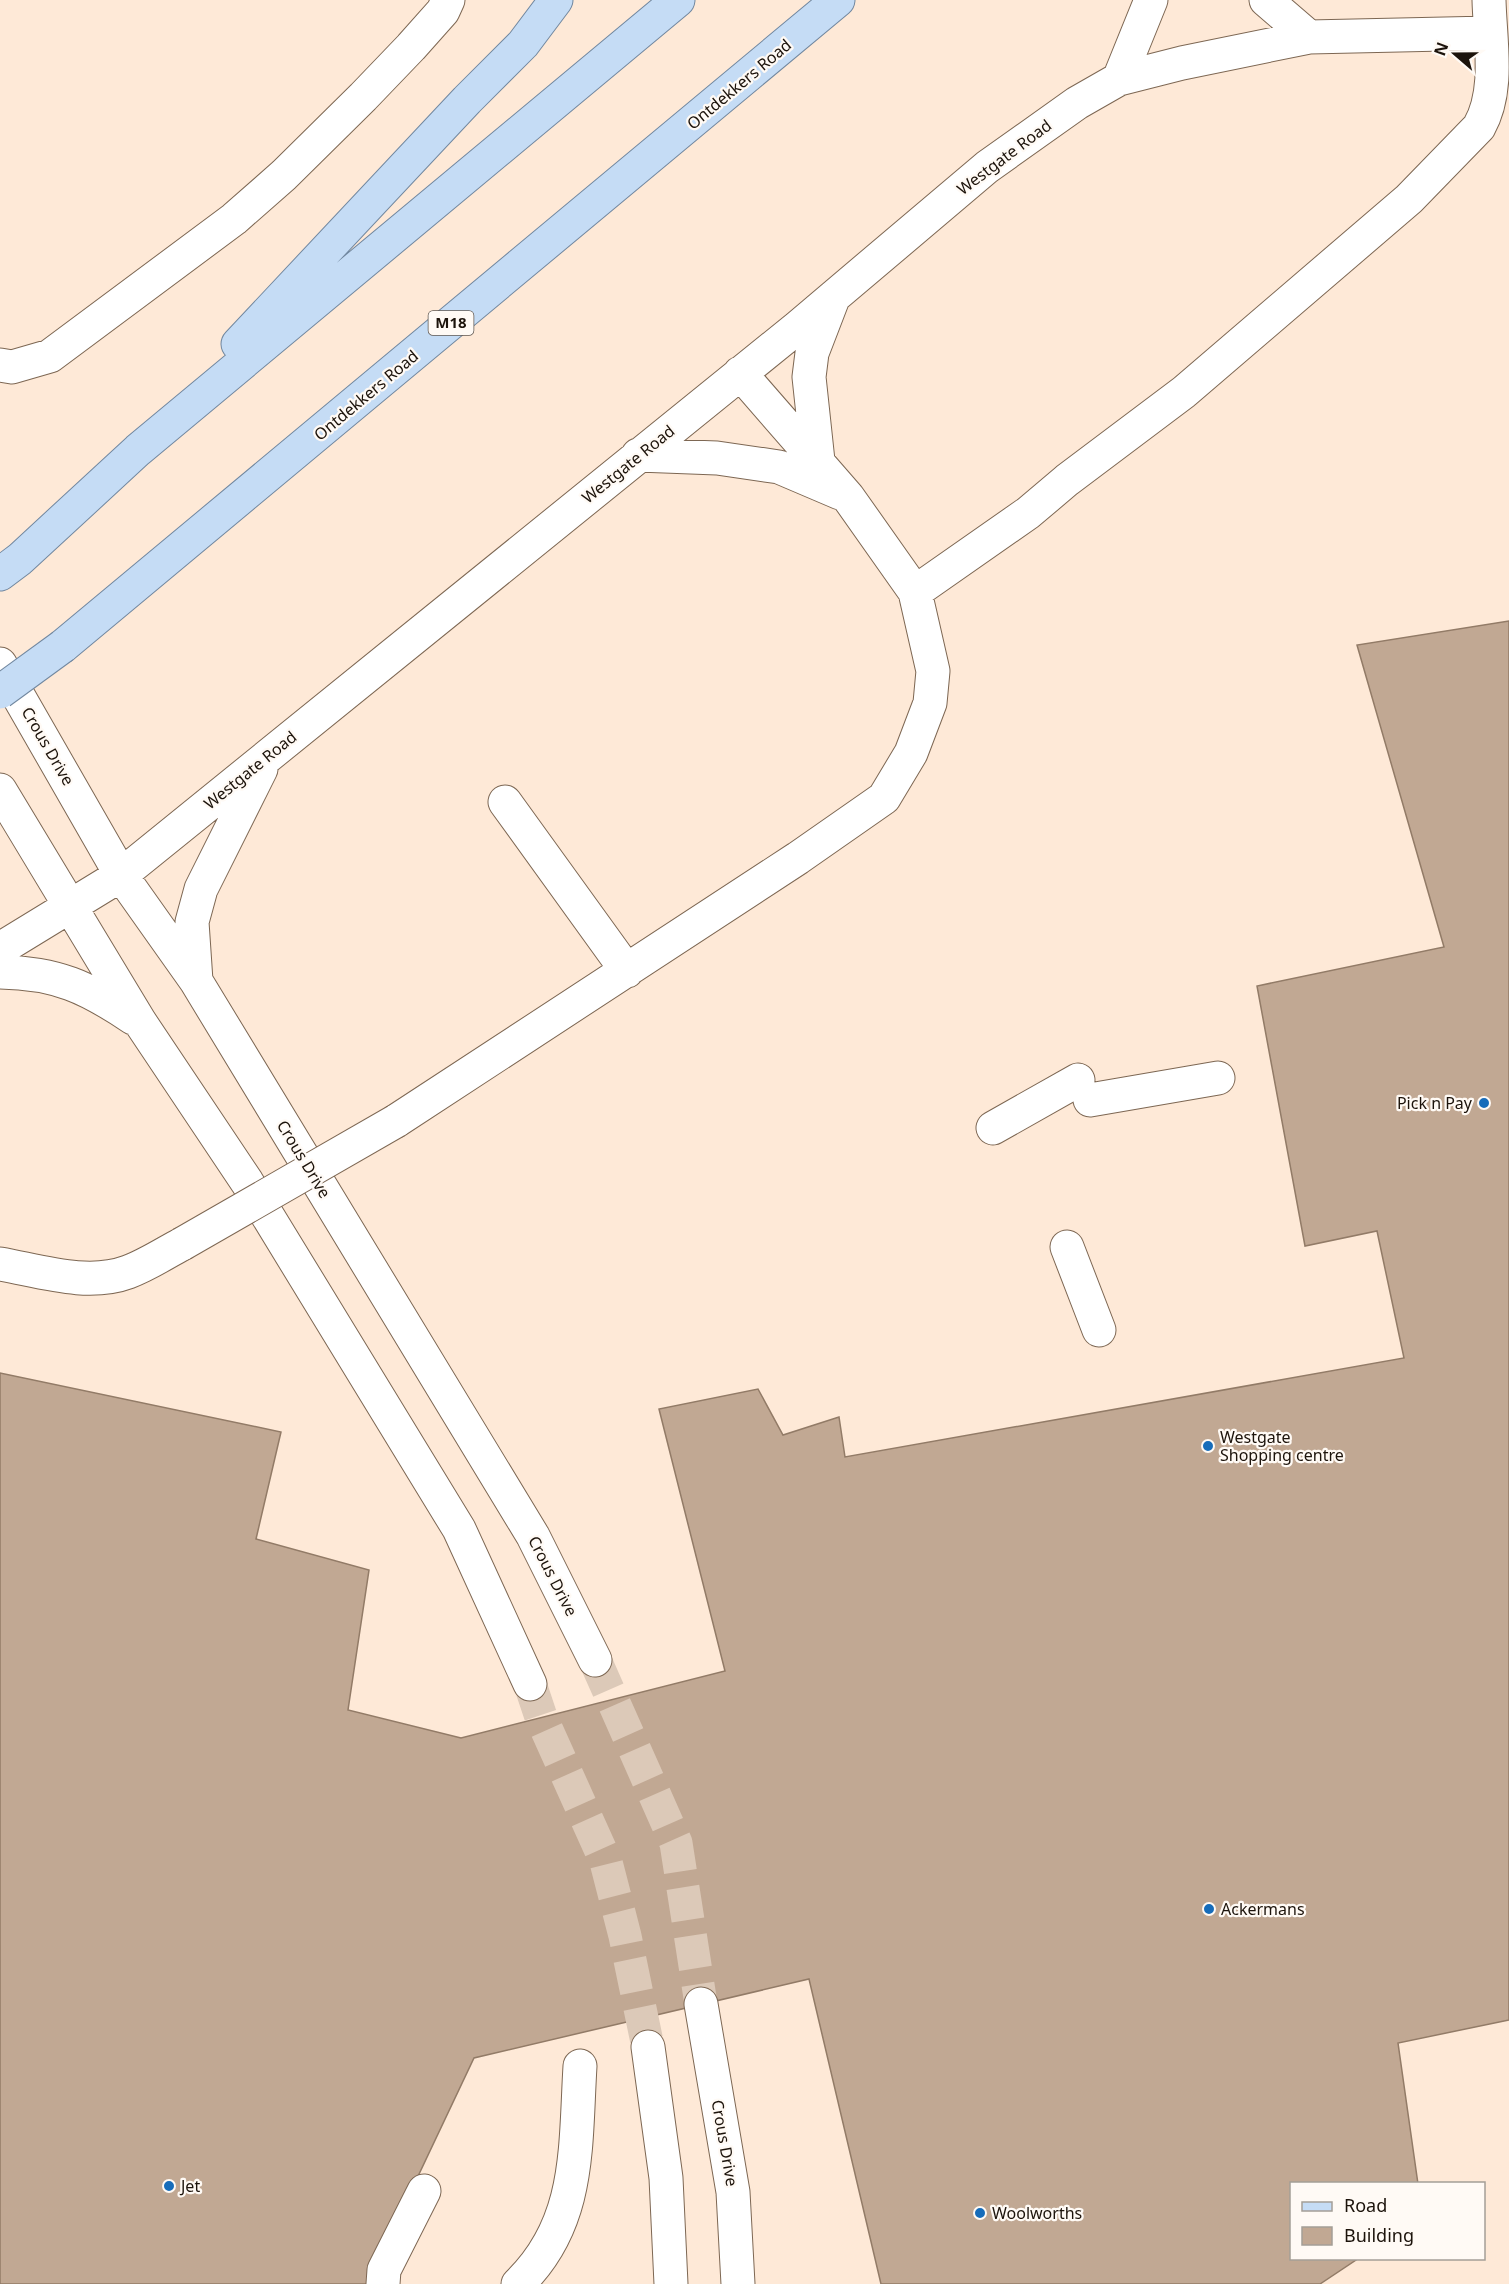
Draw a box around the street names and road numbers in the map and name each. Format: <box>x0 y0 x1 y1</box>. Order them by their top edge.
street label: Ontdekkers Road <box>682 34 796 134</box>
street label: Westgate Road <box>952 114 1056 200</box>
road number: M18 <box>428 311 474 335</box>
street label: Ontdekkers Road <box>309 345 423 445</box>
street label: Westgate Road <box>577 420 679 508</box>
street label: Crous Drive <box>17 703 79 789</box>
street label: Westgate Road <box>199 726 301 814</box>
street label: Crous Drive <box>272 1116 336 1202</box>
street label: Crous Drive <box>523 1532 583 1620</box>
street label: Crous Drive <box>707 2098 743 2188</box>

